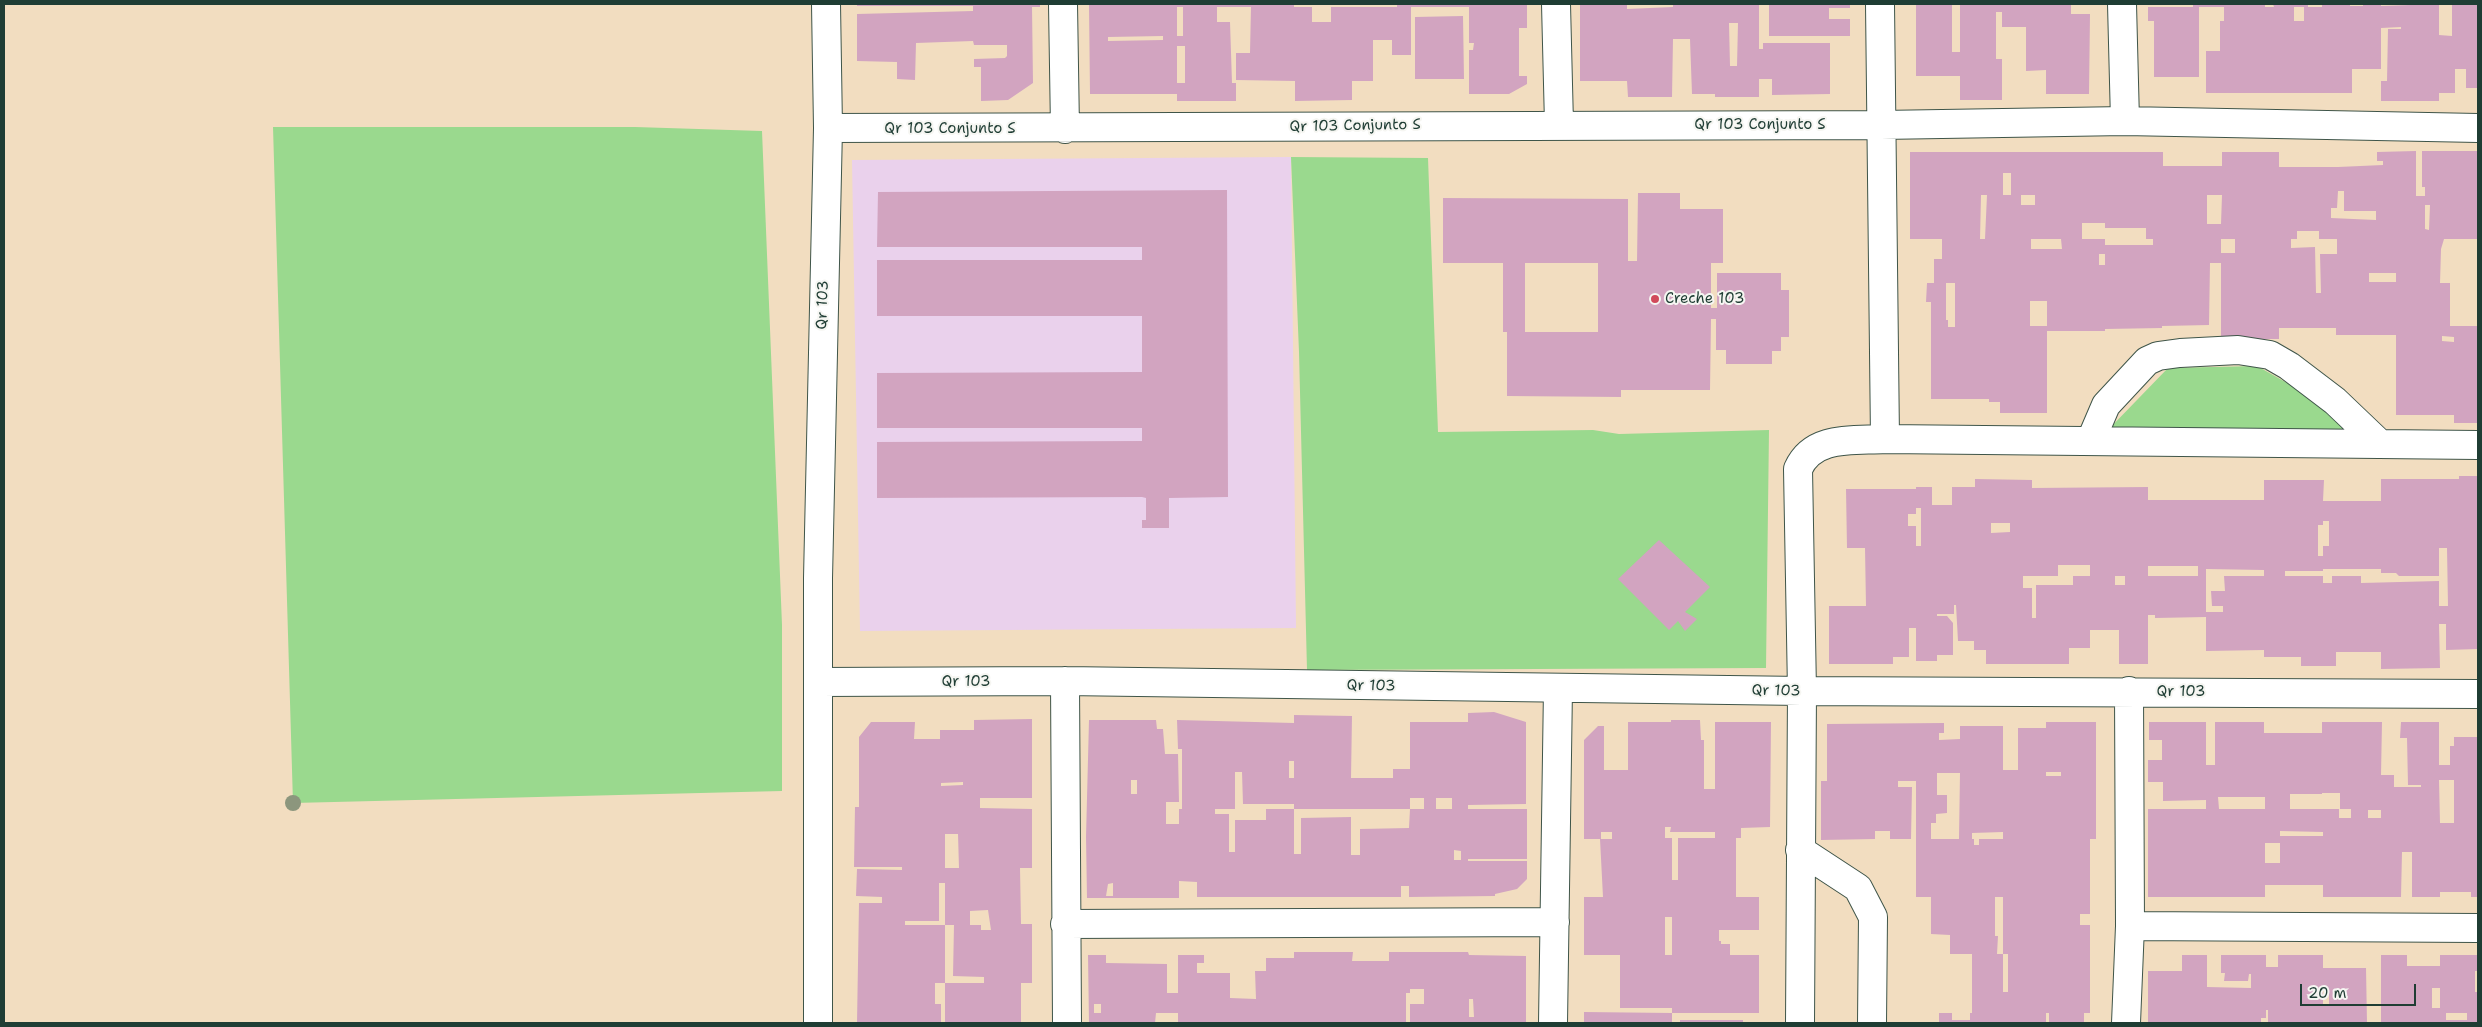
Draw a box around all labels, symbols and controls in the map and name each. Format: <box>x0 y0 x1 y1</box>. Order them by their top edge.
street label: Qr 103 Conjunto S <box>1289 116 1421 136</box>
street label: Qr 103 Conjunto S <box>1694 116 1826 134</box>
street label: Qr 103 Conjunto S <box>884 120 1016 138</box>
street label: Qr 103 <box>813 280 833 330</box>
place label: Creche 103 <box>1665 290 1744 308</box>
marker: Creche 103 <box>1649 293 1661 305</box>
street label: Qr 103 <box>941 673 991 691</box>
street label: Qr 103 <box>1346 677 1396 695</box>
street label: Qr 103 <box>1751 682 1801 700</box>
street label: Qr 103 <box>2156 683 2206 701</box>
scale bar <box>2302 974 2418 1006</box>
text: 20 m <box>2308 983 2347 1003</box>

